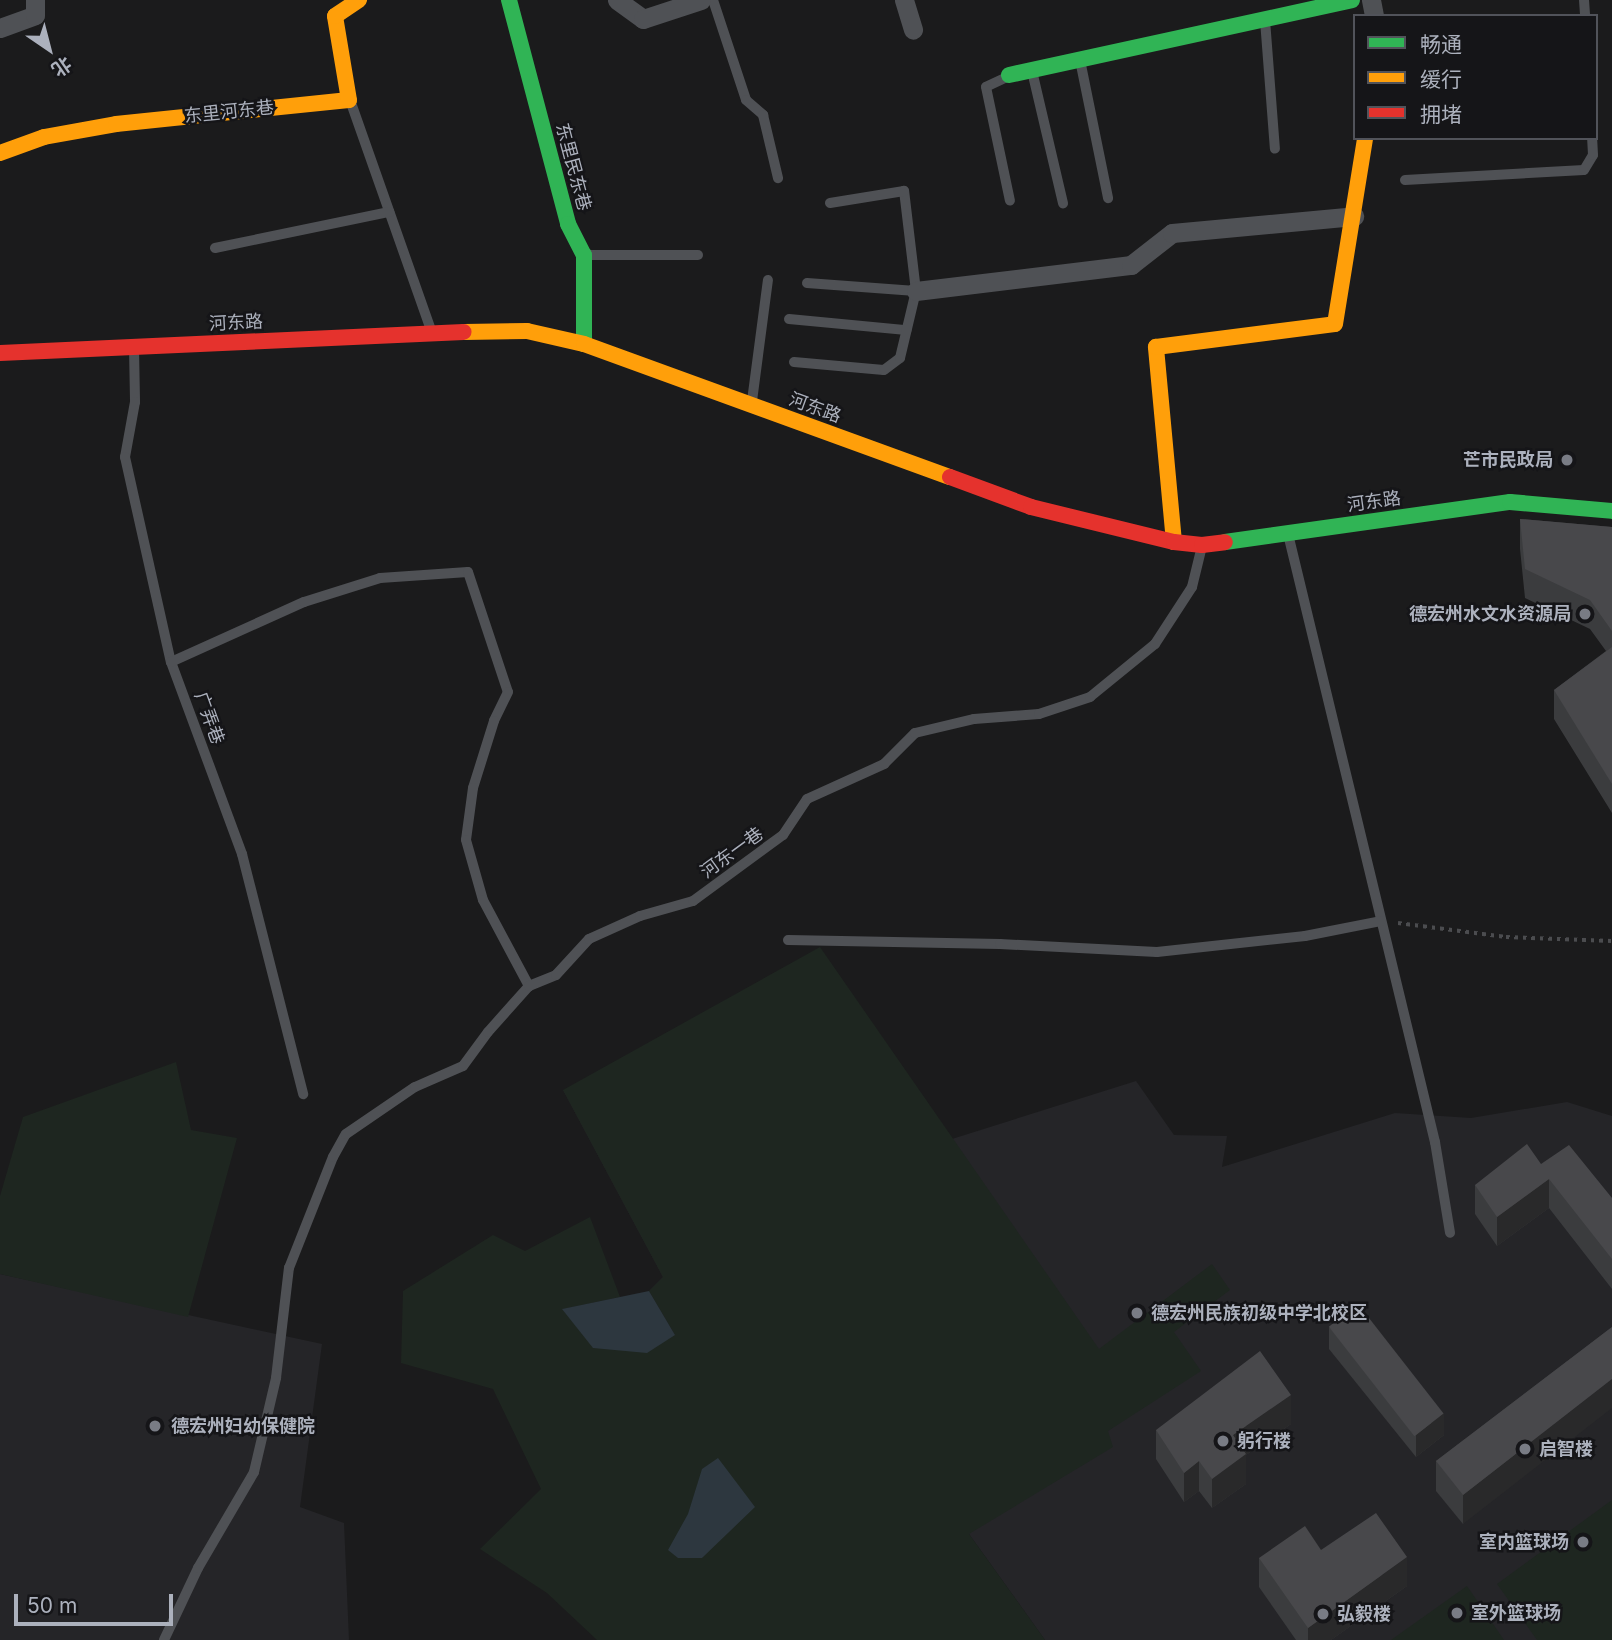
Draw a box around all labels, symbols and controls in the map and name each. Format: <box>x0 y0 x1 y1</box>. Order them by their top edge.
north arrow <box>14 14 84 84</box>
legend <box>1353 14 1598 140</box>
text: 畅通 <box>1420 32 1462 57</box>
text: 北 <box>47 52 76 81</box>
text: 缓行 <box>1420 67 1462 92</box>
street label: 东里河东巷 <box>183 97 275 127</box>
text: 拥堵 <box>1420 102 1462 127</box>
street label: 东里民东巷 <box>551 121 595 213</box>
street label: 河东路 <box>208 311 264 335</box>
street label: 河东路 <box>786 389 844 427</box>
place label: 芒市民政局 <box>1463 449 1553 471</box>
marker: 芒市民政局 <box>1559 452 1575 468</box>
street label: 河东路 <box>1346 488 1402 516</box>
place label: 德宏州水文水资源局 <box>1409 603 1571 625</box>
marker: 德宏州水文水资源局 <box>1577 606 1593 622</box>
street label: 广弄巷 <box>190 689 228 747</box>
street label: 河东一巷 <box>697 823 767 883</box>
place label: 德宏州民族初级中学北校区 <box>1151 1302 1367 1324</box>
marker: 德宏州民族初级中学北校区 <box>1129 1305 1145 1321</box>
place label: 德宏州妇幼保健院 <box>171 1415 315 1437</box>
marker: 德宏州妇幼保健院 <box>145 1416 165 1436</box>
place label: 躬行楼 <box>1237 1430 1291 1452</box>
marker: 躬行楼 <box>1215 1433 1231 1449</box>
place label: 启智楼 <box>1539 1438 1593 1460</box>
marker: 启智楼 <box>1517 1441 1533 1457</box>
place label: 室内篮球场 <box>1479 1531 1569 1553</box>
marker: 室内篮球场 <box>1575 1534 1591 1550</box>
scale bar <box>18 1580 177 1624</box>
text: 50 m <box>27 1593 77 1618</box>
place label: 室外篮球场 <box>1471 1602 1561 1624</box>
place label: 弘毅楼 <box>1337 1603 1391 1625</box>
marker: 室外篮球场 <box>1449 1605 1465 1621</box>
marker: 弘毅楼 <box>1315 1606 1331 1622</box>

